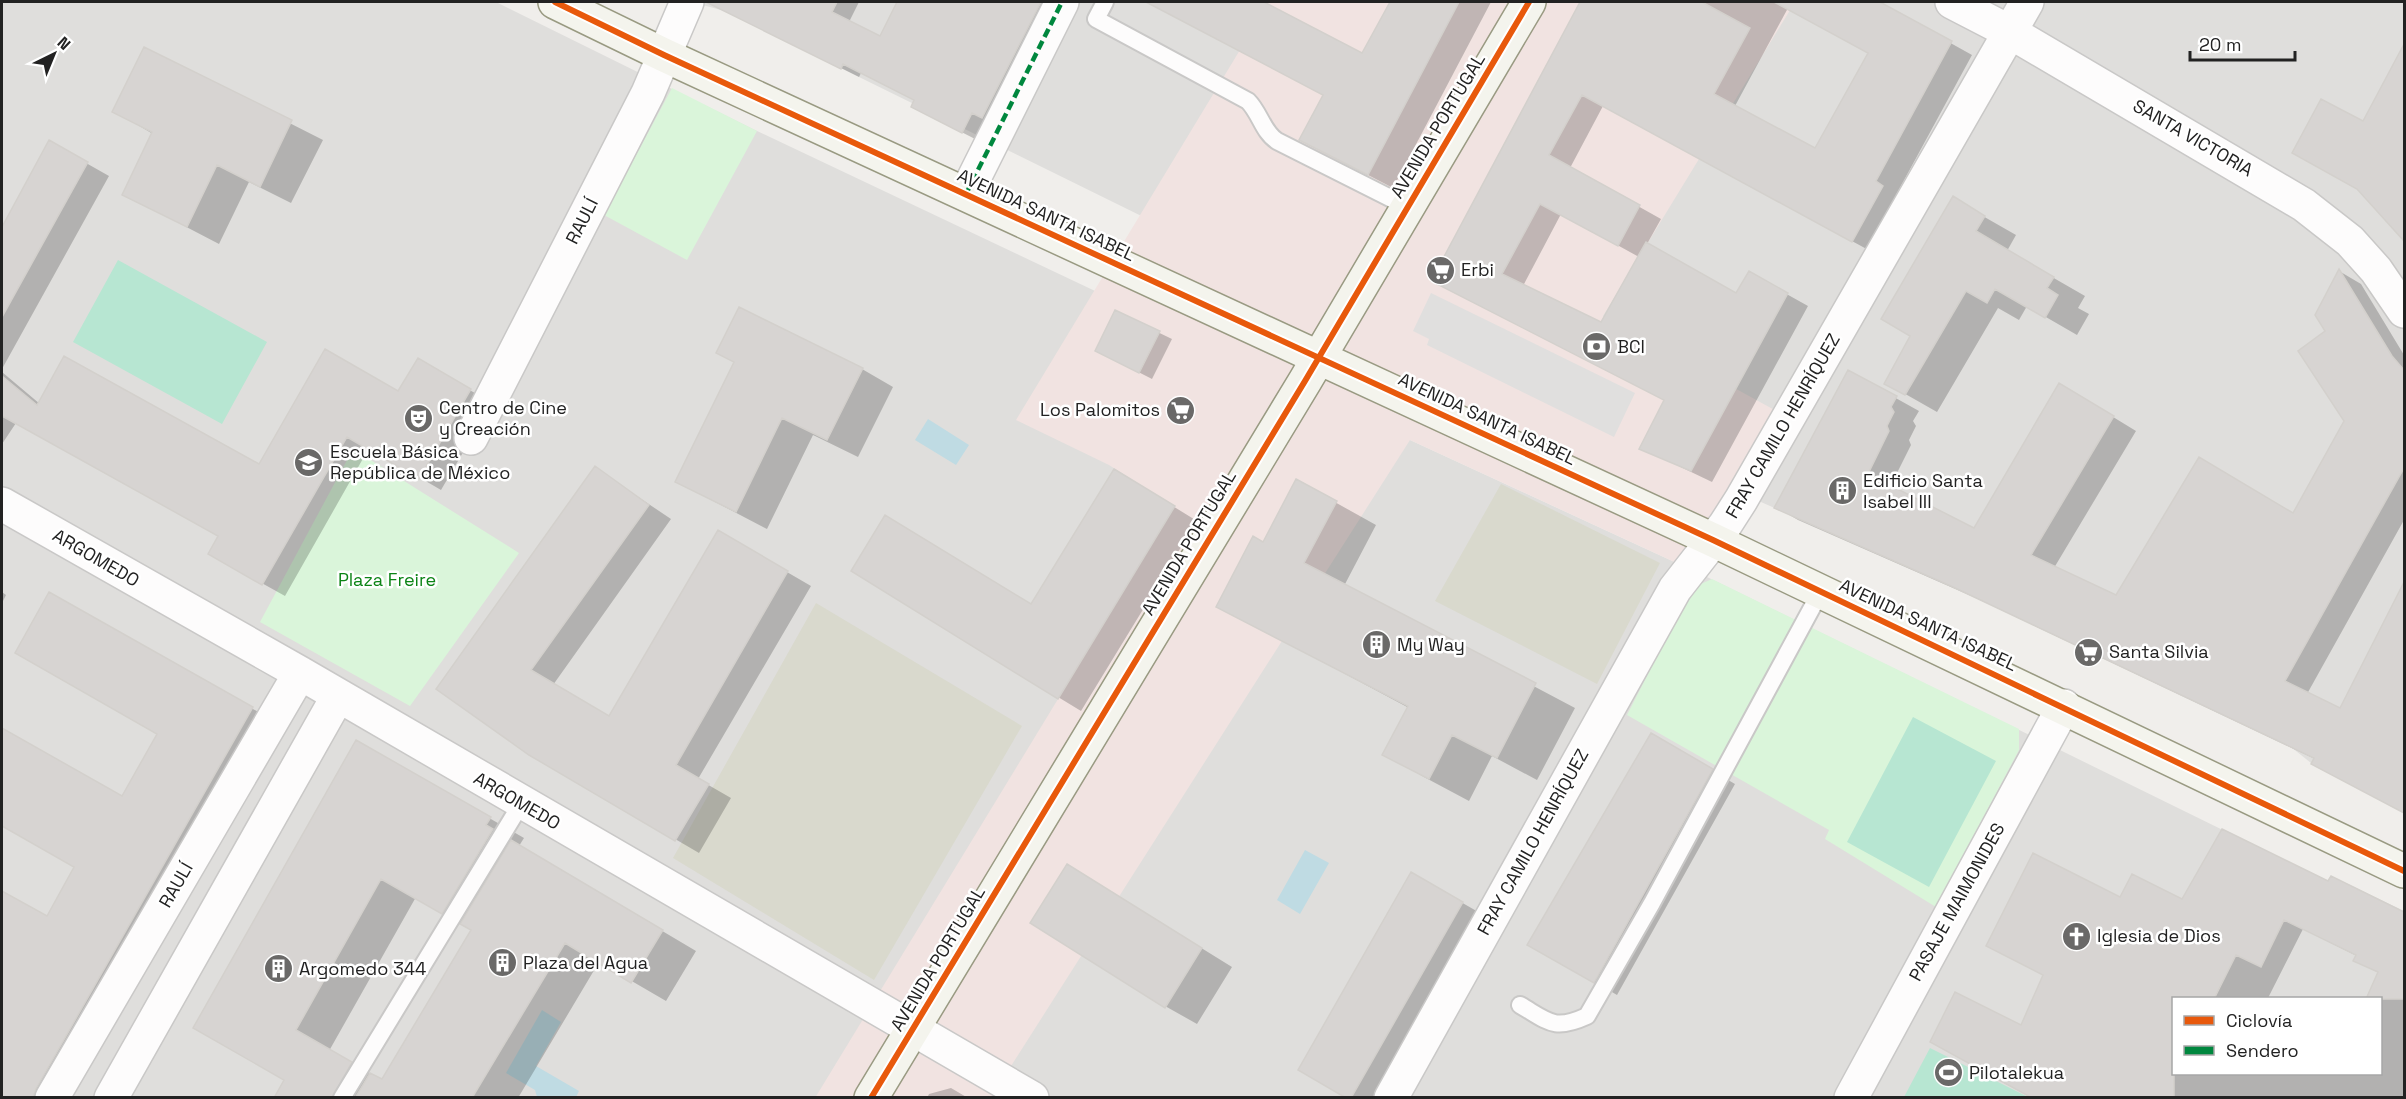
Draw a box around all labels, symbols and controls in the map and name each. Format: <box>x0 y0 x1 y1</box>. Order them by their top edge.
north arrow <box>24 24 84 84</box>
scale bar <box>2190 24 2295 62</box>
text: N <box>53 32 75 55</box>
text: 20 m <box>2199 33 2242 56</box>
street label: AVENIDA PORTUGAL <box>1385 49 1490 202</box>
street label: SANTA VICTORIA <box>2129 94 2257 181</box>
street label: AVENIDA SANTA ISABEL <box>954 163 1139 266</box>
street label: RAULÍ <box>560 193 603 248</box>
supermarket icon: Erbi <box>1424 254 1456 286</box>
place label: Erbi <box>1461 258 1494 281</box>
street label: FRAY CAMILO HENRÍQUEZ <box>1720 329 1845 522</box>
bank icon: BCI <box>1580 331 1612 363</box>
place label: BCI <box>1617 335 1645 358</box>
street label: AVENIDA SANTA ISABEL <box>1395 367 1580 470</box>
supermarket icon: Los Palomitos <box>1165 394 1197 426</box>
place label: Centro de Cine y Creación <box>439 396 567 440</box>
place label: Los Palomitos <box>1040 398 1160 421</box>
theatre icon: Centro de Cine y Creación <box>402 402 434 434</box>
place label: Escuela Básica República de México <box>330 440 510 484</box>
school or university icon: Escuela Básica República de México <box>293 446 325 478</box>
street label: AVENIDA PORTUGAL <box>1136 466 1241 619</box>
place label: Edificio Santa Isabel III <box>1863 469 1983 513</box>
building icon: Edificio Santa Isabel III <box>1826 475 1858 507</box>
street label: ARGOMEDO <box>49 524 144 592</box>
park label: Plaza Freire <box>338 568 436 591</box>
street label: AVENIDA SANTA ISABEL <box>1836 573 2021 676</box>
building icon: My Way <box>1360 629 1392 661</box>
place label: My Way <box>1397 633 1465 656</box>
supermarket icon: Santa Silvia <box>2072 636 2104 668</box>
place label: Santa Silvia <box>2109 640 2209 663</box>
street label: FRAY CAMILO HENRÍQUEZ <box>1472 745 1593 939</box>
street label: ARGOMEDO <box>470 767 565 835</box>
street label: PASAJE MAIMONIDES <box>1904 819 2010 985</box>
street label: RAULÍ <box>153 857 198 912</box>
street label: AVENIDA PORTUGAL <box>885 882 990 1035</box>
church icon: Iglesia de Dios <box>2060 920 2092 952</box>
place label: Iglesia de Dios <box>2097 924 2221 947</box>
building icon: Plaza del Agua <box>486 947 518 979</box>
place label: Plaza del Agua <box>523 951 648 974</box>
building icon: Argomedo 344 <box>262 953 294 985</box>
place label: Argomedo 344 <box>299 957 426 980</box>
legend <box>2172 997 2382 1075</box>
text: Ciclovía <box>2226 1009 2292 1032</box>
text: Sendero <box>2226 1039 2299 1062</box>
sports icon: Pilotalekua <box>1932 1057 1964 1089</box>
place label: Pilotalekua <box>1969 1061 2064 1084</box>

